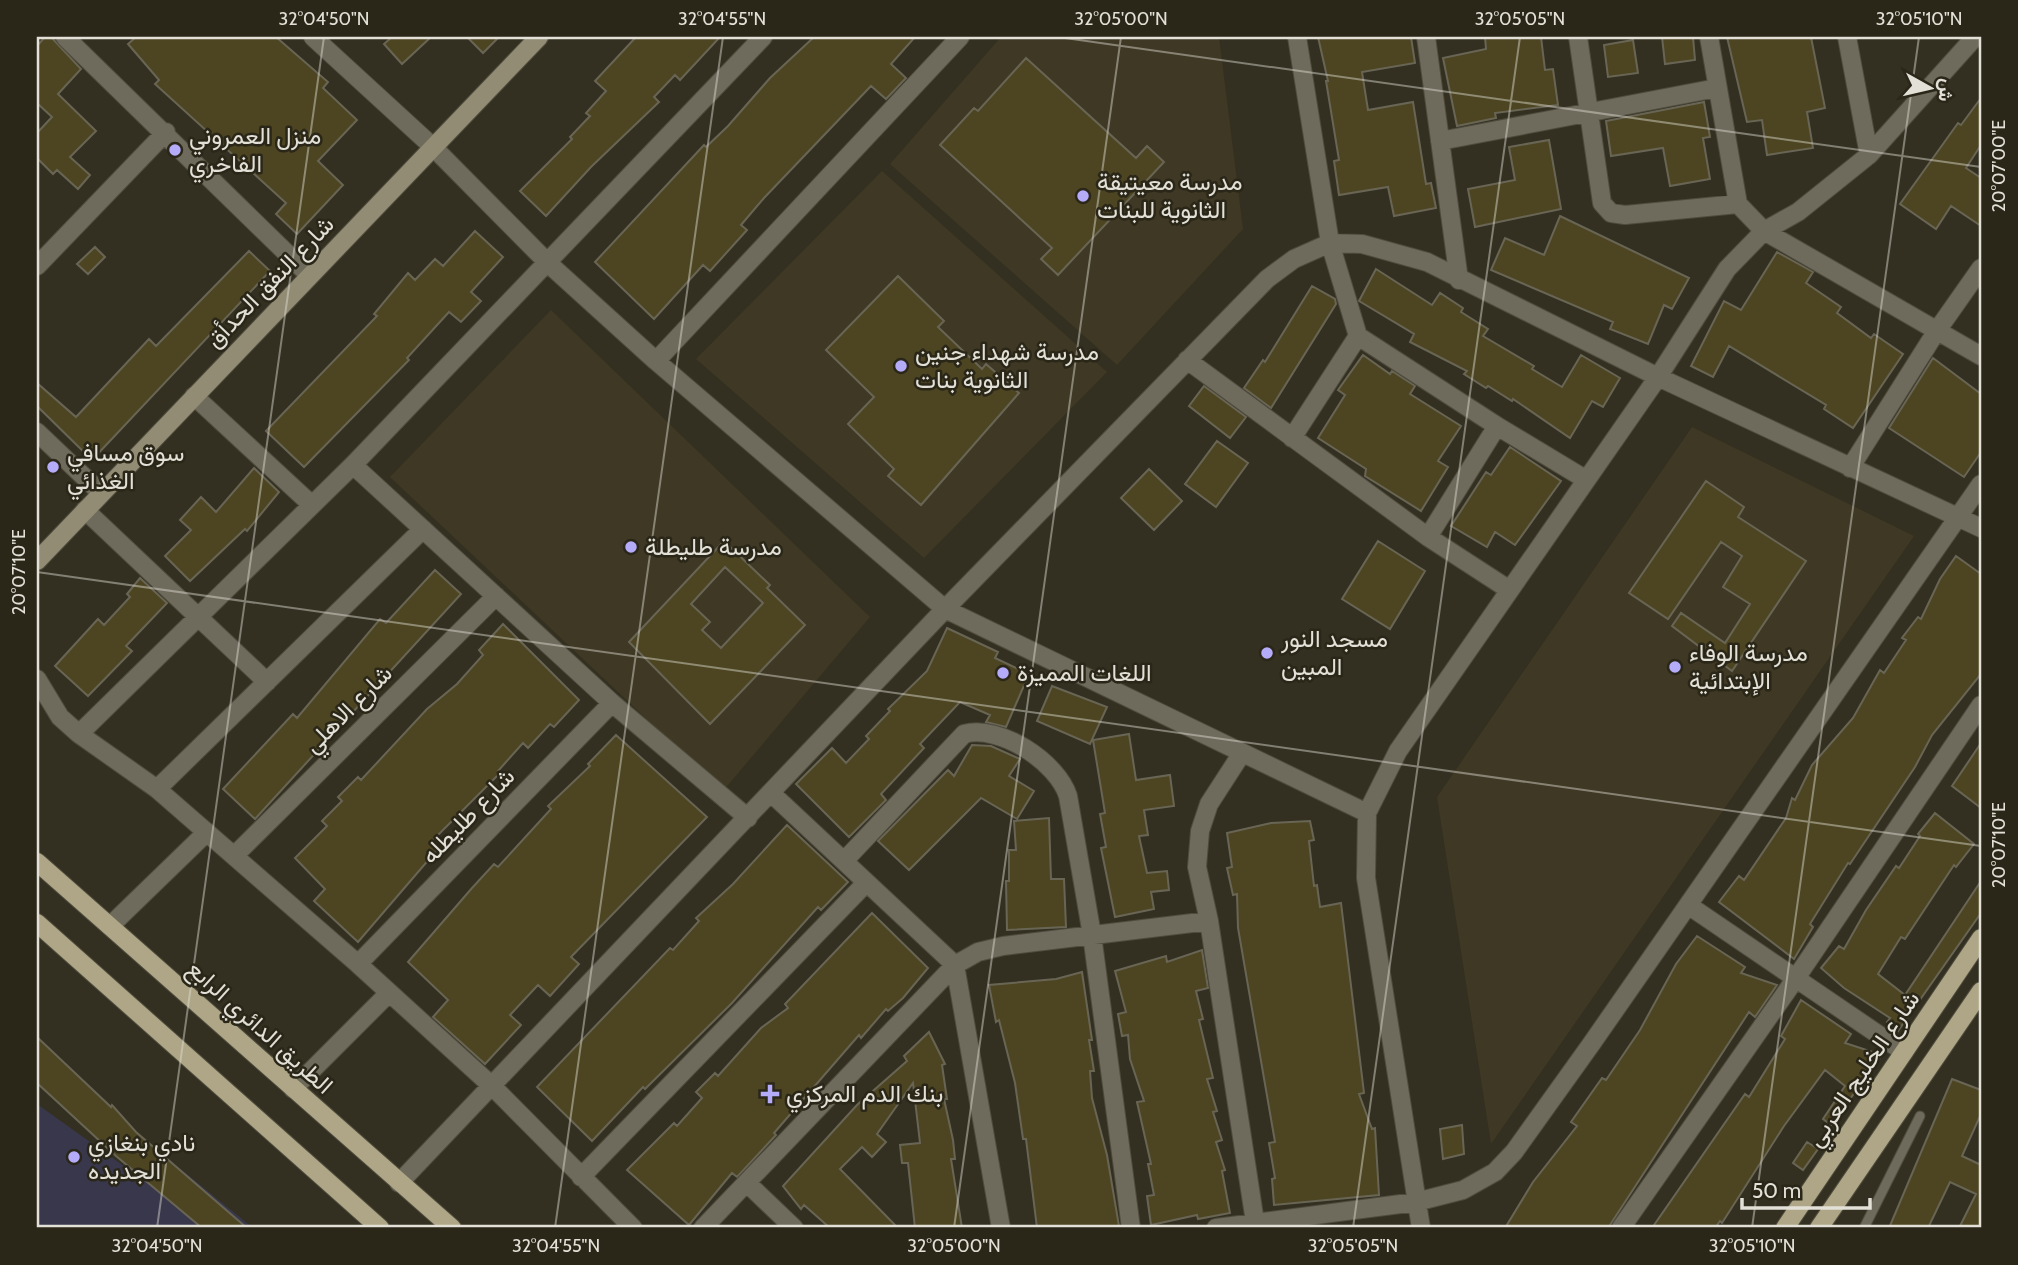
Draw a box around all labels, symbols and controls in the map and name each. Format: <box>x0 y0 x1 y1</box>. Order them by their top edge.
text: 32°04'50"N <box>278 8 370 30</box>
text: 32°04'55"N <box>678 8 766 30</box>
text: 32°05'00"N <box>1074 8 1168 30</box>
text: 32°05'05"N <box>1475 8 1565 30</box>
text: 32°05'10"N <box>1876 8 1962 30</box>
north arrow <box>1896 52 1966 122</box>
text: ش <box>1933 77 1959 103</box>
text: 20°07'00"E <box>1988 120 2010 212</box>
place label: منزل العمروني الفاخري <box>189 121 321 183</box>
marker: منزل العمروني الفاخري <box>167 142 183 158</box>
place label: مدرسة معيتيقة الثانوية للبنات <box>1097 167 1243 225</box>
marker: مدرسة معيتيقة الثانوية للبنات <box>1075 188 1091 204</box>
street label: شارع النفق الحدأق <box>200 210 341 355</box>
place label: مدرسة شهداء جنين الثانوية بنات <box>915 337 1099 395</box>
marker: مدرسة شهداء جنين الثانوية بنات <box>893 358 909 374</box>
place label: سوق مسافي الغذائي <box>67 438 185 500</box>
marker: سوق مسافي الغذائي <box>45 459 61 475</box>
text: 20°07'10"E <box>8 529 30 615</box>
place label: مدرسة طليطلة <box>645 532 782 562</box>
marker: مدرسة طليطلة <box>623 539 639 555</box>
place label: مسجد النور المبين <box>1280 624 1388 681</box>
place label: مدرسة الوفاء الإبتدائية <box>1689 638 1808 696</box>
marker: مسجد النور المبين <box>1259 645 1275 661</box>
place label: اللغات المميزة <box>1017 658 1152 688</box>
street label: شارع الاهلي <box>298 659 401 762</box>
marker: مدرسة الوفاء الإبتدائية <box>1667 659 1683 675</box>
marker: اللغات المميزة <box>995 665 1011 681</box>
street label: شارع طليطله <box>415 762 522 871</box>
text: 20°07'10"E <box>1988 802 2010 888</box>
street label: الطريق الدائري الرابع <box>178 954 339 1103</box>
street label: شارع الخليج العربي <box>1800 985 1930 1155</box>
place label: بنك الدم المركزي <box>786 1079 943 1113</box>
marker: بنك الدم المركزي <box>760 1084 780 1104</box>
place label: نادي بنغازي الجديده <box>88 1128 195 1185</box>
marker: نادي بنغازي الجديده <box>66 1149 82 1165</box>
scale bar <box>1742 1167 1869 1211</box>
text: 50 m <box>1752 1178 1801 1203</box>
text: 32°04'50"N <box>111 1235 203 1257</box>
text: 32°04'55"N <box>512 1235 600 1257</box>
text: 32°05'00"N <box>907 1235 1001 1257</box>
text: 32°05'05"N <box>1308 1235 1398 1257</box>
text: 32°05'10"N <box>1709 1235 1795 1257</box>

